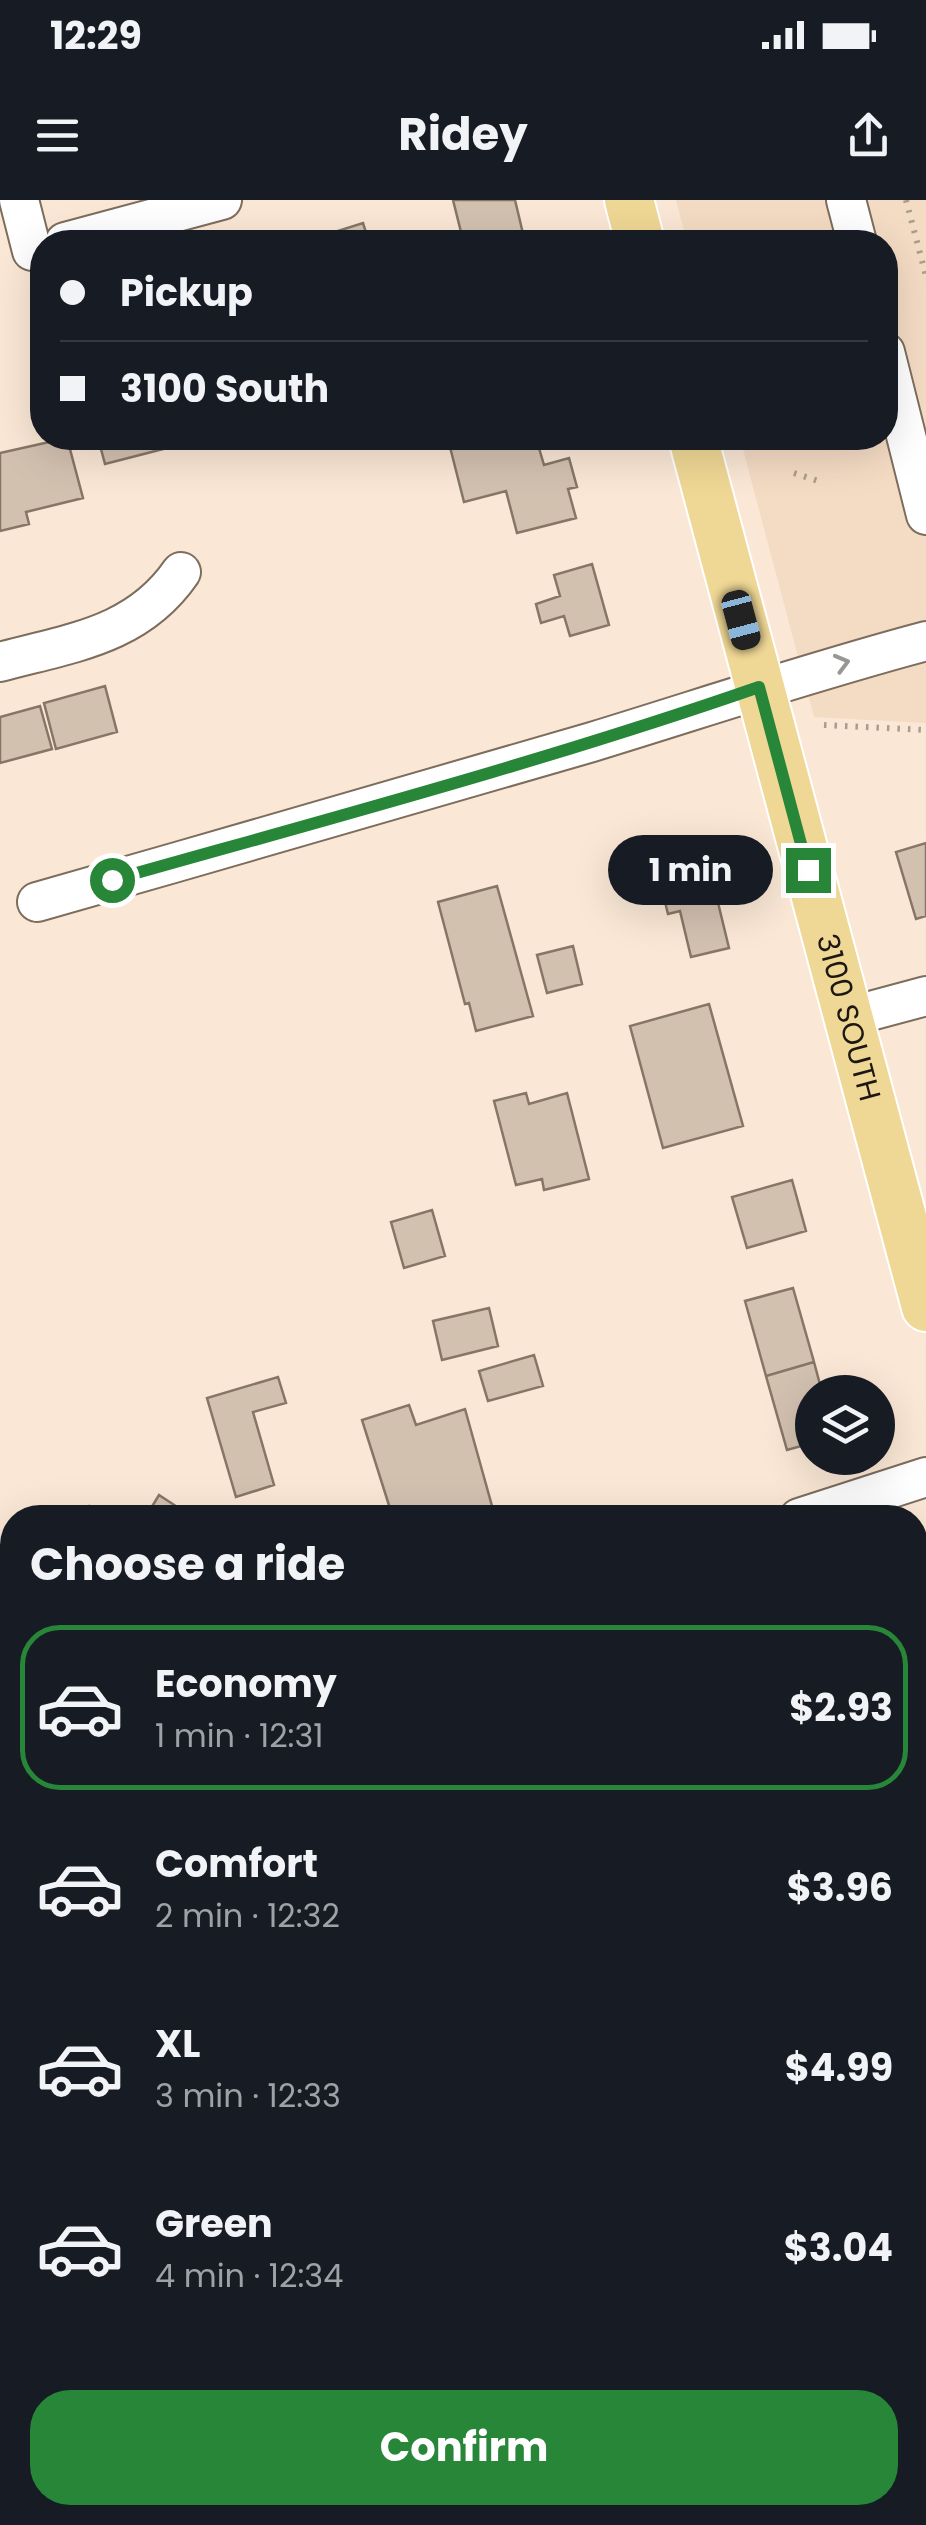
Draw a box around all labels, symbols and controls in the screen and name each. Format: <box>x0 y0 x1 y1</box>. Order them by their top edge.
text: 12:29 <box>50 9 142 62</box>
text: Ridey <box>398 103 528 166</box>
icon: menu <box>30 108 85 163</box>
icon: share <box>841 108 896 163</box>
text: Pickup <box>120 266 253 319</box>
text: 3100 South <box>120 362 329 415</box>
car <box>719 587 763 653</box>
one-way arrow <box>833 654 850 675</box>
callout: 1 min <box>608 835 773 905</box>
text: 1 min <box>649 847 732 892</box>
route end <box>786 848 831 893</box>
route start <box>90 858 135 903</box>
street label: 3100 SOUTH <box>806 929 892 1106</box>
map controls <box>795 1375 895 1475</box>
button: layers <box>795 1375 895 1475</box>
text: Choose a ride <box>30 1533 345 1596</box>
text: Economy <box>155 1657 337 1710</box>
icon: car <box>35 1663 125 1753</box>
text: $2.93 <box>789 1681 893 1734</box>
text: 1 min · 12:31 <box>155 1713 324 1758</box>
text: Comfort <box>155 1837 318 1890</box>
icon: car <box>35 1843 125 1933</box>
text: $3.96 <box>787 1861 893 1914</box>
text: 2 min · 12:32 <box>155 1893 340 1938</box>
text: XL <box>155 2017 200 2070</box>
icon: car <box>35 2023 125 2113</box>
text: $4.99 <box>785 2041 893 2094</box>
text: 3 min · 12:33 <box>155 2073 341 2118</box>
text: Green <box>155 2197 273 2250</box>
icon: car <box>35 2203 125 2293</box>
text: $3.04 <box>784 2221 893 2274</box>
text: 4 min · 12:34 <box>155 2253 343 2298</box>
button: Confirm <box>30 2390 898 2505</box>

